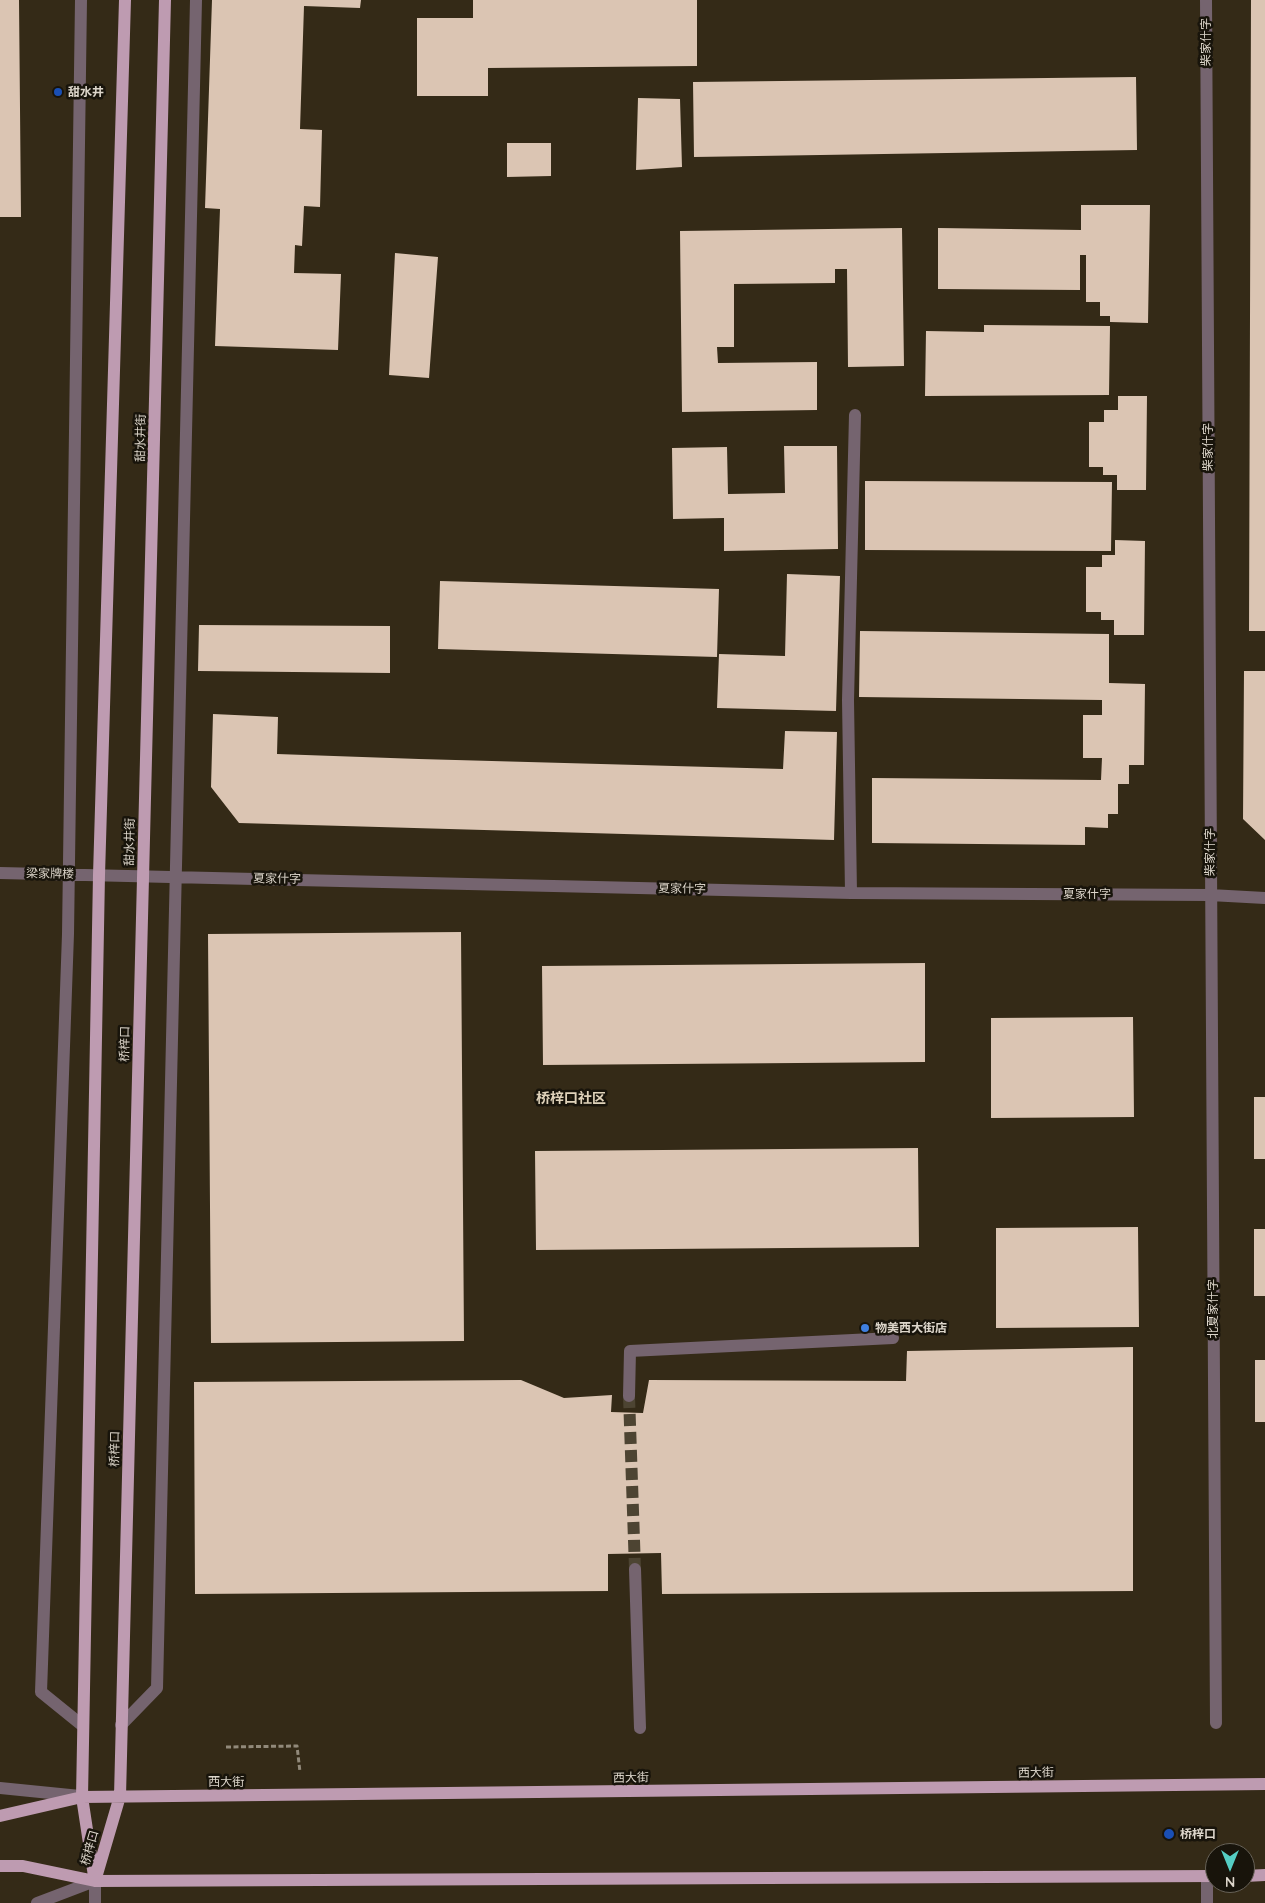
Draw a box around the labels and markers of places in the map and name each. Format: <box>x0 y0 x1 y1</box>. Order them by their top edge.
place label: 甜水井 <box>68 85 104 99</box>
marker: 甜水井 <box>52 86 64 98</box>
place label: 物美西大街店 <box>875 1321 947 1335</box>
marker: 物美西大街店 <box>859 1322 871 1334</box>
marker: 桥梓口 <box>1162 1827 1176 1841</box>
place label: 桥梓口 <box>1180 1827 1216 1841</box>

